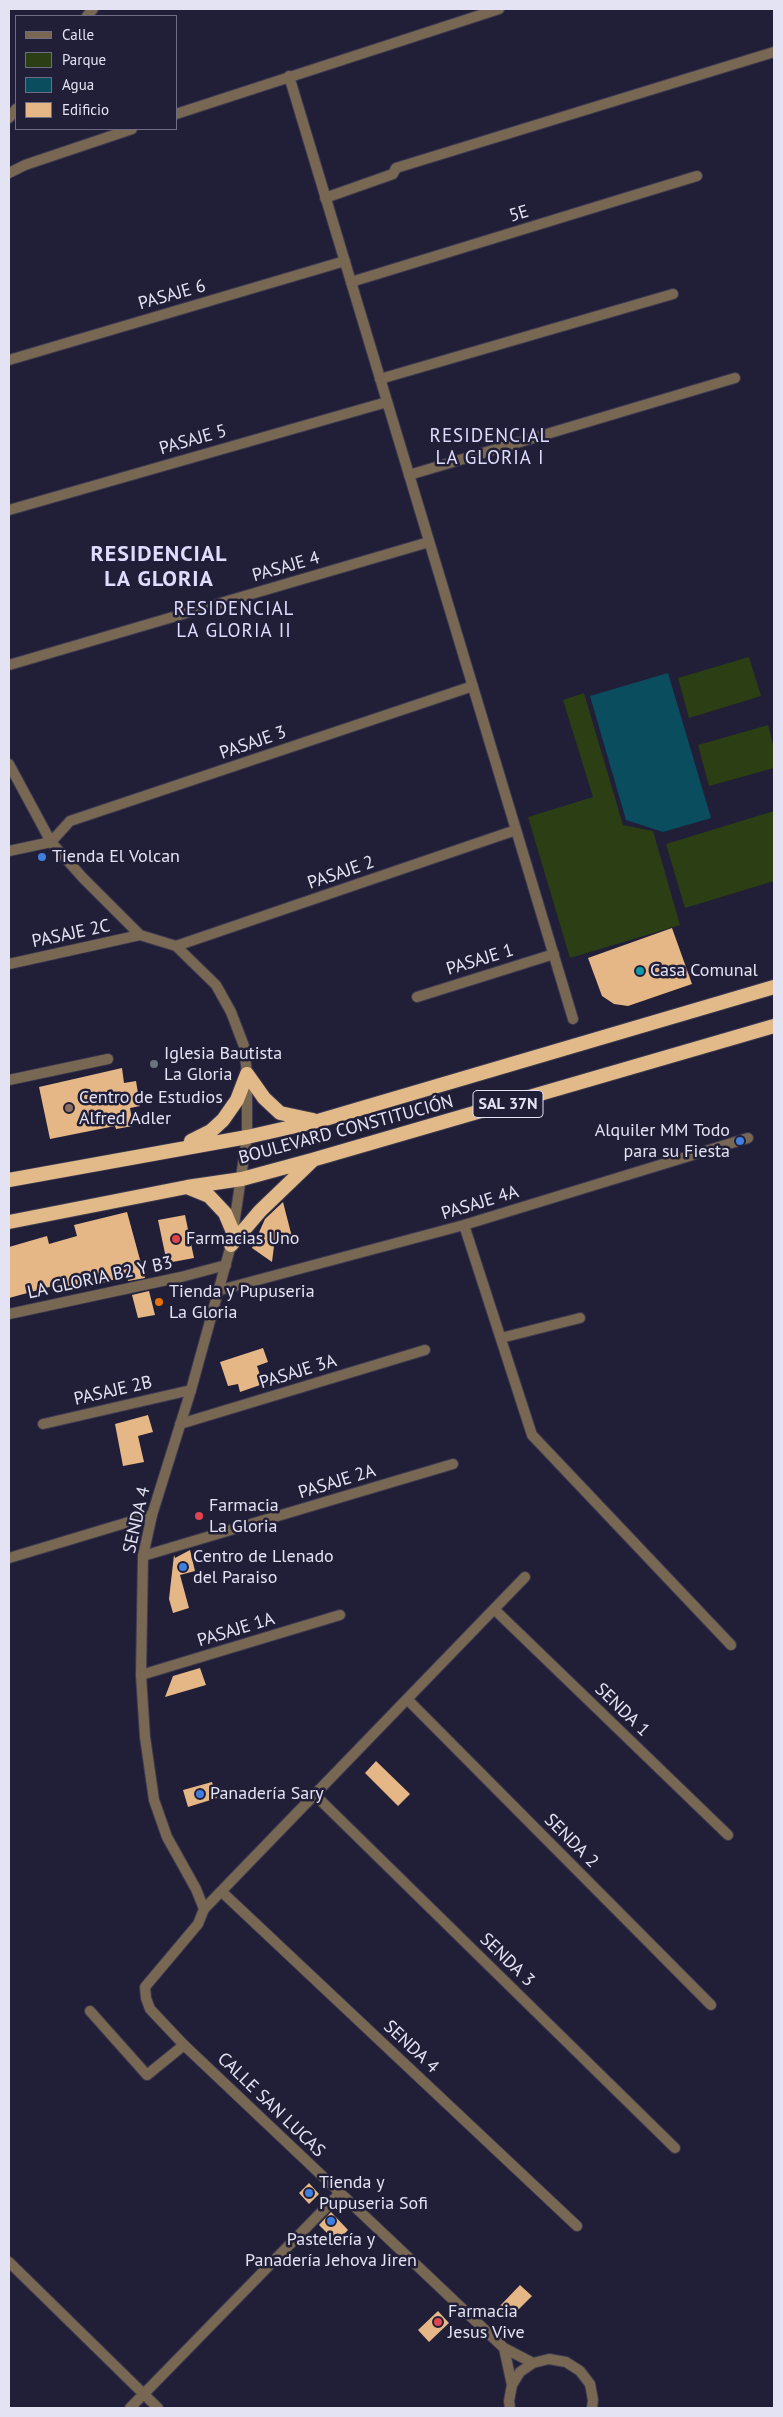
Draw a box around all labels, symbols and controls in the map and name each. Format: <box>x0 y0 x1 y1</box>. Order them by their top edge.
legend <box>15 15 178 130</box>
text: Calle <box>62 25 94 44</box>
text: Parque <box>62 50 106 69</box>
text: Agua <box>62 75 94 94</box>
text: Edificio <box>62 100 109 119</box>
street label: 5E <box>507 201 531 227</box>
street label: PASAJE 6 <box>136 275 208 315</box>
street label: PASAJE 5 <box>157 420 229 460</box>
district label: RESIDENCIAL LA GLORIA I <box>428 426 552 470</box>
district label: RESIDENCIAL LA GLORIA <box>89 542 229 594</box>
street label: PASAJE 4 <box>250 547 322 587</box>
district label: RESIDENCIAL LA GLORIA II <box>172 599 296 643</box>
street label: PASAJE 3 <box>217 722 289 764</box>
place label: Tienda El Volcan <box>52 846 180 868</box>
marker: Tienda El Volcan <box>36 851 48 863</box>
street label: PASAJE 2 <box>305 852 377 894</box>
street label: PASAJE 2C <box>30 915 112 953</box>
street label: PASAJE 1 <box>444 940 516 980</box>
place label: Casa Comunal <box>650 960 758 982</box>
marker: Casa Comunal <box>634 965 646 977</box>
place label: Iglesia Bautista La Gloria <box>164 1043 282 1086</box>
marker: Iglesia Bautista La Gloria <box>148 1058 160 1070</box>
place label: Centro de Estudios Alfred Adler <box>79 1087 223 1130</box>
road number: SAL 37N <box>473 1090 543 1118</box>
street label: BOULEVARD CONSTITUCIÓN <box>236 1091 456 1169</box>
marker: Centro de Estudios Alfred Adler <box>63 1102 75 1114</box>
place label: Alquiler MM Todo para su Fiesta <box>595 1120 730 1162</box>
marker: Alquiler MM Todo para su Fiesta <box>734 1135 746 1147</box>
street label: PASAJE 4A <box>439 1181 521 1225</box>
place label: Farmacias Uno <box>186 1228 299 1250</box>
marker: Farmacias Uno <box>170 1233 182 1245</box>
street label: LA GLORIA B2 Y B3 <box>25 1252 175 1304</box>
place label: Tienda y Pupuseria La Gloria <box>169 1281 315 1324</box>
marker: Tienda y Pupuseria La Gloria <box>153 1296 165 1308</box>
street label: PASAJE 3A <box>257 1350 339 1394</box>
street label: PASAJE 2B <box>72 1372 154 1410</box>
street label: PASAJE 2A <box>296 1460 378 1504</box>
street label: SENDA 4 <box>119 1485 155 1555</box>
place label: Farmacia La Gloria <box>209 1495 279 1538</box>
marker: Farmacia La Gloria <box>193 1510 205 1522</box>
place label: Centro de Llenado del Paraiso <box>193 1546 334 1588</box>
marker: Centro de Llenado del Paraiso <box>177 1561 189 1573</box>
street label: PASAJE 1A <box>195 1608 277 1652</box>
street label: SENDA 1 <box>590 1679 654 1741</box>
place label: Panadería Sary <box>210 1783 324 1805</box>
marker: Panadería Sary <box>194 1788 206 1800</box>
street label: SENDA 2 <box>539 1809 603 1873</box>
street label: SENDA 3 <box>475 1929 539 1991</box>
street label: SENDA 4 <box>379 2016 443 2078</box>
street label: CALLE SAN LUCAS <box>213 2048 329 2162</box>
place label: Tienda y Pupuseria Sofi <box>319 2172 428 2214</box>
marker: Tienda y Pupuseria Sofi <box>303 2187 315 2199</box>
marker: Pastelería y Panadería Jehova Jiren <box>325 2215 337 2227</box>
place label: Pastelería y Panadería Jehova Jiren <box>245 2229 417 2272</box>
place label: Farmacia Jesus Vive <box>448 2301 525 2344</box>
marker: Farmacia Jesus Vive <box>432 2316 444 2328</box>

